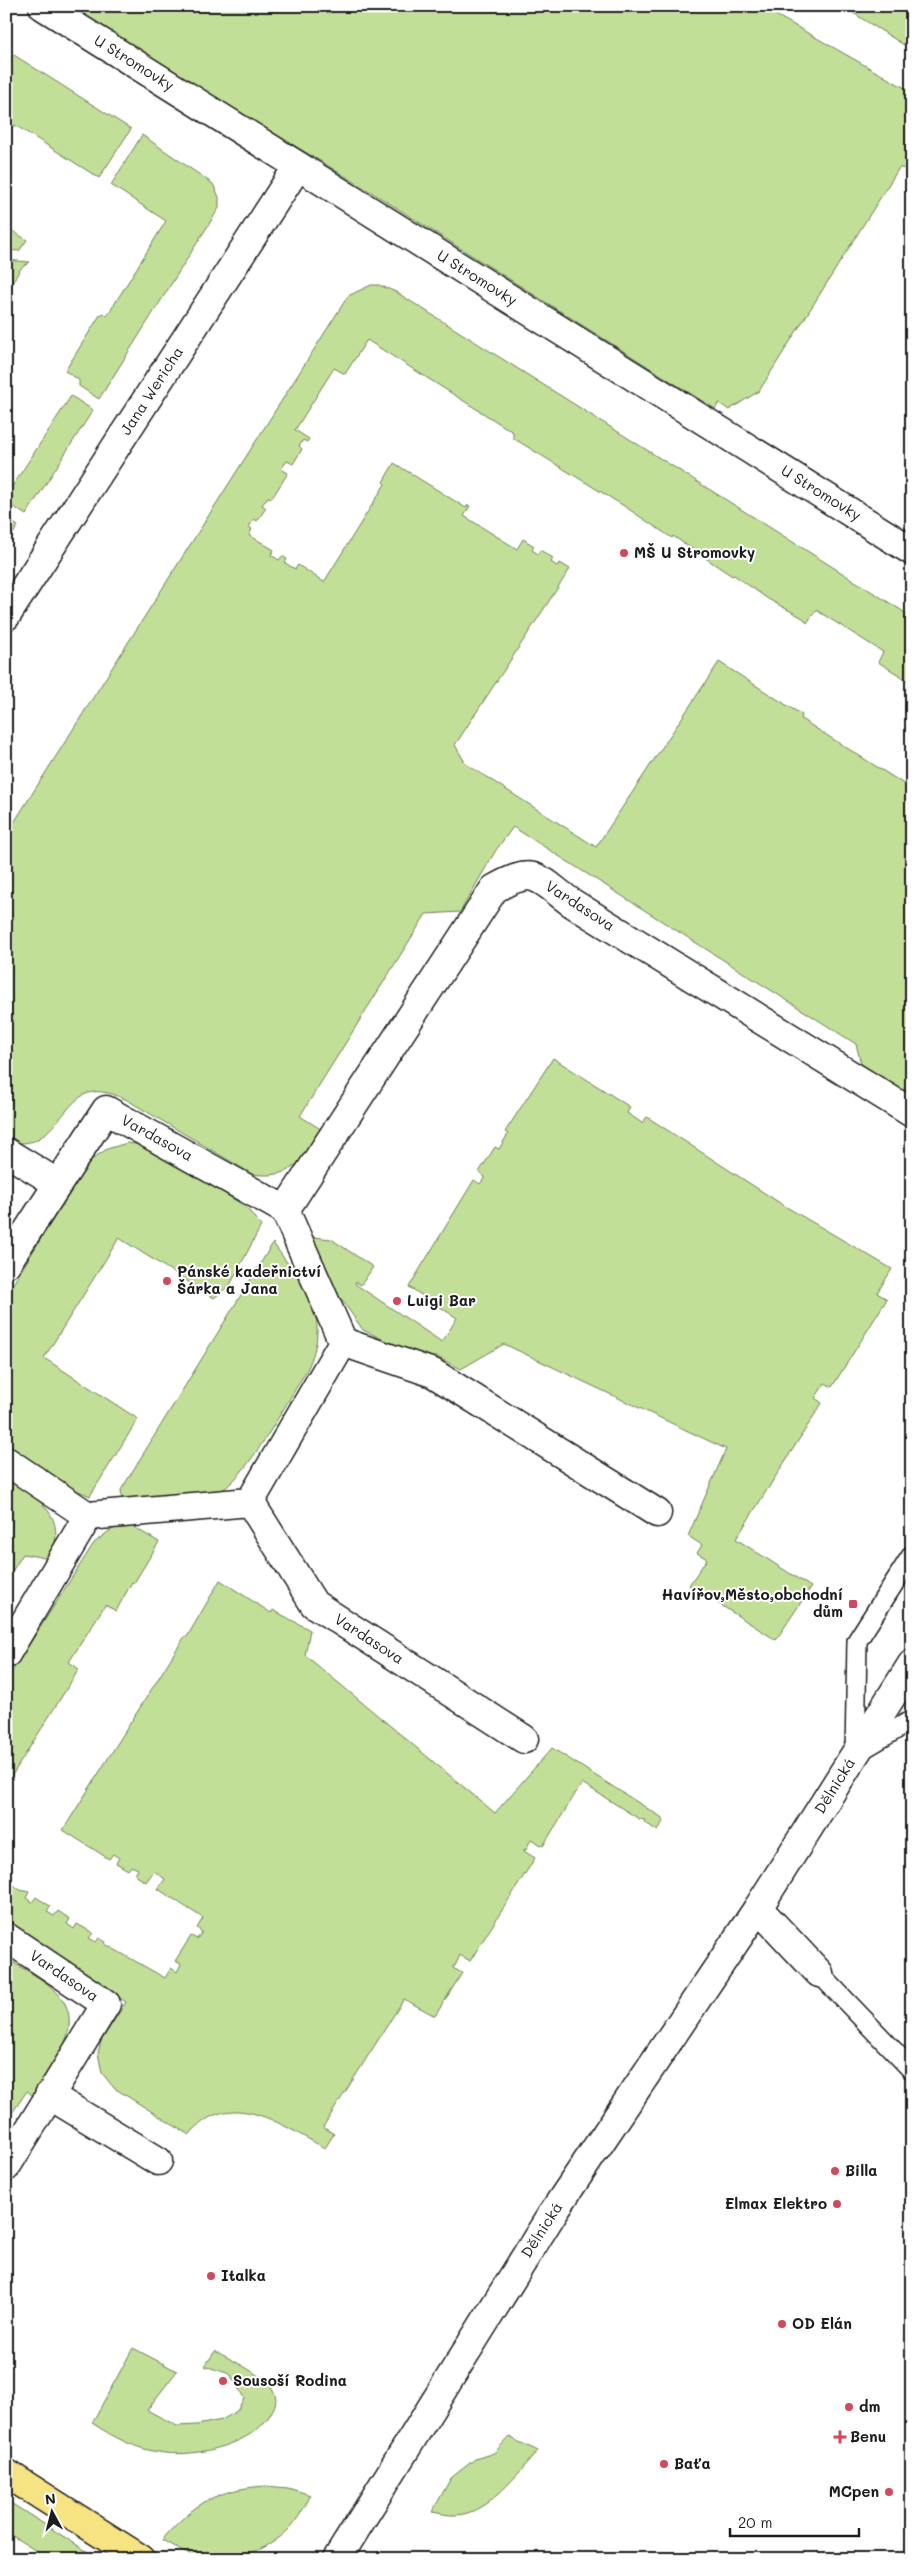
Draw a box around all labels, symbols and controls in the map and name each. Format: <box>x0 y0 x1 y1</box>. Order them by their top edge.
street label: U Stromovky <box>91 30 178 95</box>
street label: U Stromovky <box>434 245 521 310</box>
street label: Jana Wericha <box>115 343 187 438</box>
street label: U Stromovky <box>778 460 865 525</box>
place label: MŠ U Stromovky <box>634 542 755 562</box>
marker: MŠ U Stromovky <box>618 547 630 559</box>
street label: Vardasova <box>542 875 619 935</box>
street label: Vardasova <box>118 1109 197 1165</box>
place label: Pánské kadeřnictví Šárka a Jana <box>177 1261 321 1298</box>
marker: Pánské kadeřnictví Šárka a Jana <box>161 1275 173 1287</box>
place label: Luigi Bar <box>407 1290 476 1310</box>
marker: Luigi Bar <box>391 1295 403 1307</box>
place label: Havířov,Město,obchodní dům <box>661 1584 843 1621</box>
marker: Havířov,Město,obchodní dům <box>847 1598 859 1610</box>
street label: Vardasova <box>331 1608 408 1668</box>
street label: Dělnická <box>809 1754 859 1817</box>
street label: Vardasova <box>26 1945 103 2006</box>
place label: Billa <box>845 2160 878 2180</box>
marker: Billa <box>829 2165 841 2177</box>
place label: Elmax Elektro <box>725 2193 827 2213</box>
street label: Dělnická <box>516 2198 567 2261</box>
marker: Elmax Elektro <box>831 2198 843 2210</box>
place label: Italka <box>221 2265 266 2285</box>
marker: Italka <box>205 2270 217 2282</box>
place label: OD Elán <box>792 2313 852 2333</box>
marker: OD Elán <box>776 2318 788 2330</box>
place label: Sousoší Rodina <box>233 2370 347 2390</box>
marker: Sousoší Rodina <box>217 2375 229 2387</box>
place label: dm <box>859 2396 880 2416</box>
marker: dm <box>843 2401 855 2413</box>
place label: Benu <box>850 2426 886 2446</box>
marker: Benu <box>834 2431 846 2443</box>
place label: Baťa <box>674 2453 711 2473</box>
marker: Baťa <box>658 2458 670 2470</box>
place label: MCpen <box>829 2481 879 2501</box>
marker: MCpen <box>883 2486 895 2498</box>
north arrow <box>28 2488 78 2538</box>
text: N <box>44 2489 57 2509</box>
scale bar <box>730 2505 859 2537</box>
text: 20 m <box>738 2512 772 2532</box>

